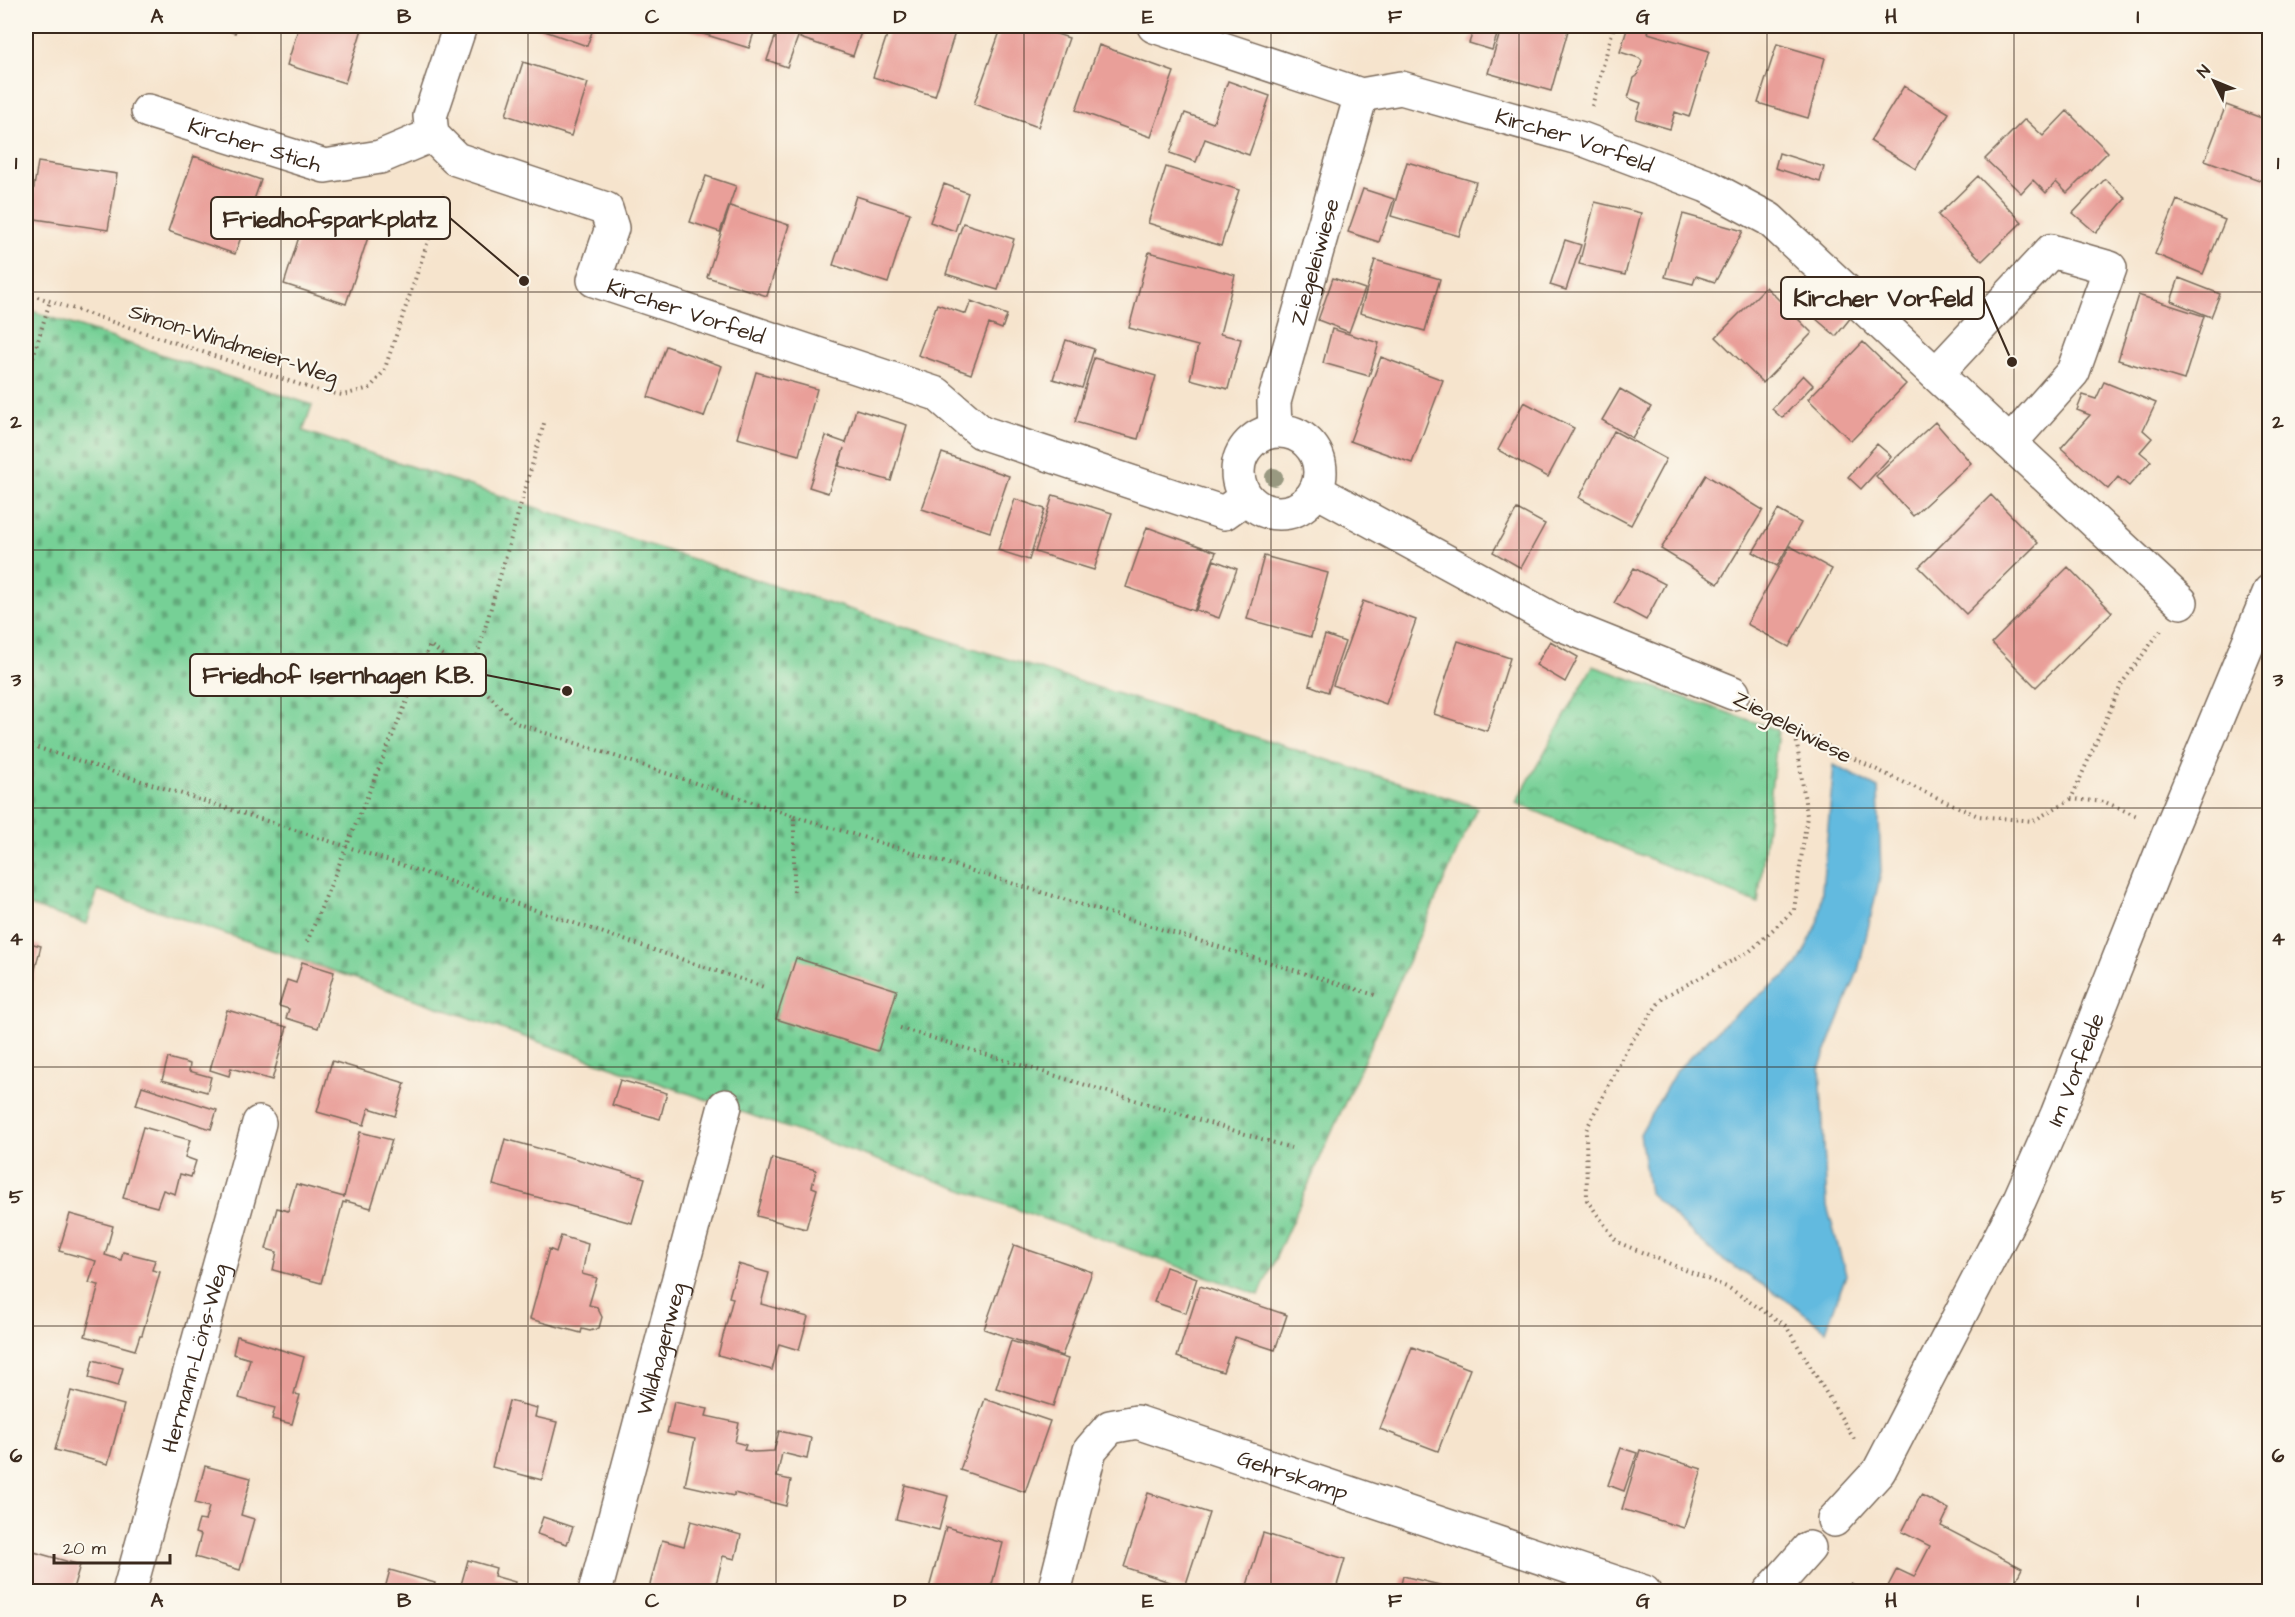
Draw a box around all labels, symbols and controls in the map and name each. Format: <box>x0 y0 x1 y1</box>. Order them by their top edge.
text: A <box>151 3 164 31</box>
text: B <box>397 3 412 31</box>
text: C <box>645 3 660 31</box>
text: D <box>894 3 907 31</box>
text: E <box>1142 3 1154 31</box>
text: F <box>1388 3 1403 31</box>
text: G <box>1636 3 1650 31</box>
text: H <box>1885 3 1897 31</box>
text: I <box>2136 3 2140 31</box>
north arrow <box>2184 51 2244 111</box>
text: N <box>2192 60 2215 83</box>
street label: Kircher Vorfeld <box>1492 101 1658 181</box>
street label: Kircher Stich <box>184 110 325 181</box>
text: 1 <box>15 149 18 177</box>
text: 1 <box>2277 149 2280 177</box>
street label: Ziegeleiwiese <box>1283 195 1348 329</box>
callout: Friedhofsparkplatz <box>211 197 450 239</box>
text: Friedhofsparkplatz <box>223 203 439 237</box>
street label: Kircher Vorfeld <box>603 271 769 353</box>
callout: Kircher Vorfeld <box>1781 277 1984 319</box>
text: Kircher Vorfeld <box>1793 282 1973 316</box>
street label: Simon-Windmeier-Weg <box>125 296 342 394</box>
text: 2 <box>9 408 22 436</box>
text: 2 <box>2271 408 2284 436</box>
callout: Friedhof Isernhagen K.B. <box>190 654 486 696</box>
text: Friedhof Isernhagen K.B. <box>202 659 474 694</box>
text: 3 <box>10 666 22 694</box>
text: 3 <box>2272 666 2284 694</box>
street label: Ziegeleiwiese <box>1727 683 1857 773</box>
text: 4 <box>9 925 23 953</box>
text: 4 <box>2271 925 2285 953</box>
street label: Im Vorfelde <box>2040 1009 2113 1131</box>
text: 5 <box>9 1183 24 1211</box>
text: 5 <box>2271 1183 2286 1211</box>
street label: Hermann-Löns-Weg <box>154 1260 237 1456</box>
street label: Wildhagenweg <box>629 1279 695 1419</box>
text: 6 <box>10 1442 23 1470</box>
text: 6 <box>2272 1442 2285 1470</box>
street label: Gehrskamp <box>1233 1443 1352 1509</box>
scale bar <box>54 1527 170 1565</box>
text: 20 m <box>63 1536 106 1561</box>
text: A <box>151 1587 164 1615</box>
text: B <box>397 1587 412 1615</box>
text: C <box>645 1587 660 1615</box>
text: D <box>894 1587 907 1615</box>
text: E <box>1142 1587 1154 1615</box>
text: F <box>1388 1587 1403 1615</box>
text: G <box>1636 1587 1650 1615</box>
text: H <box>1885 1587 1897 1615</box>
text: I <box>2136 1587 2140 1615</box>

